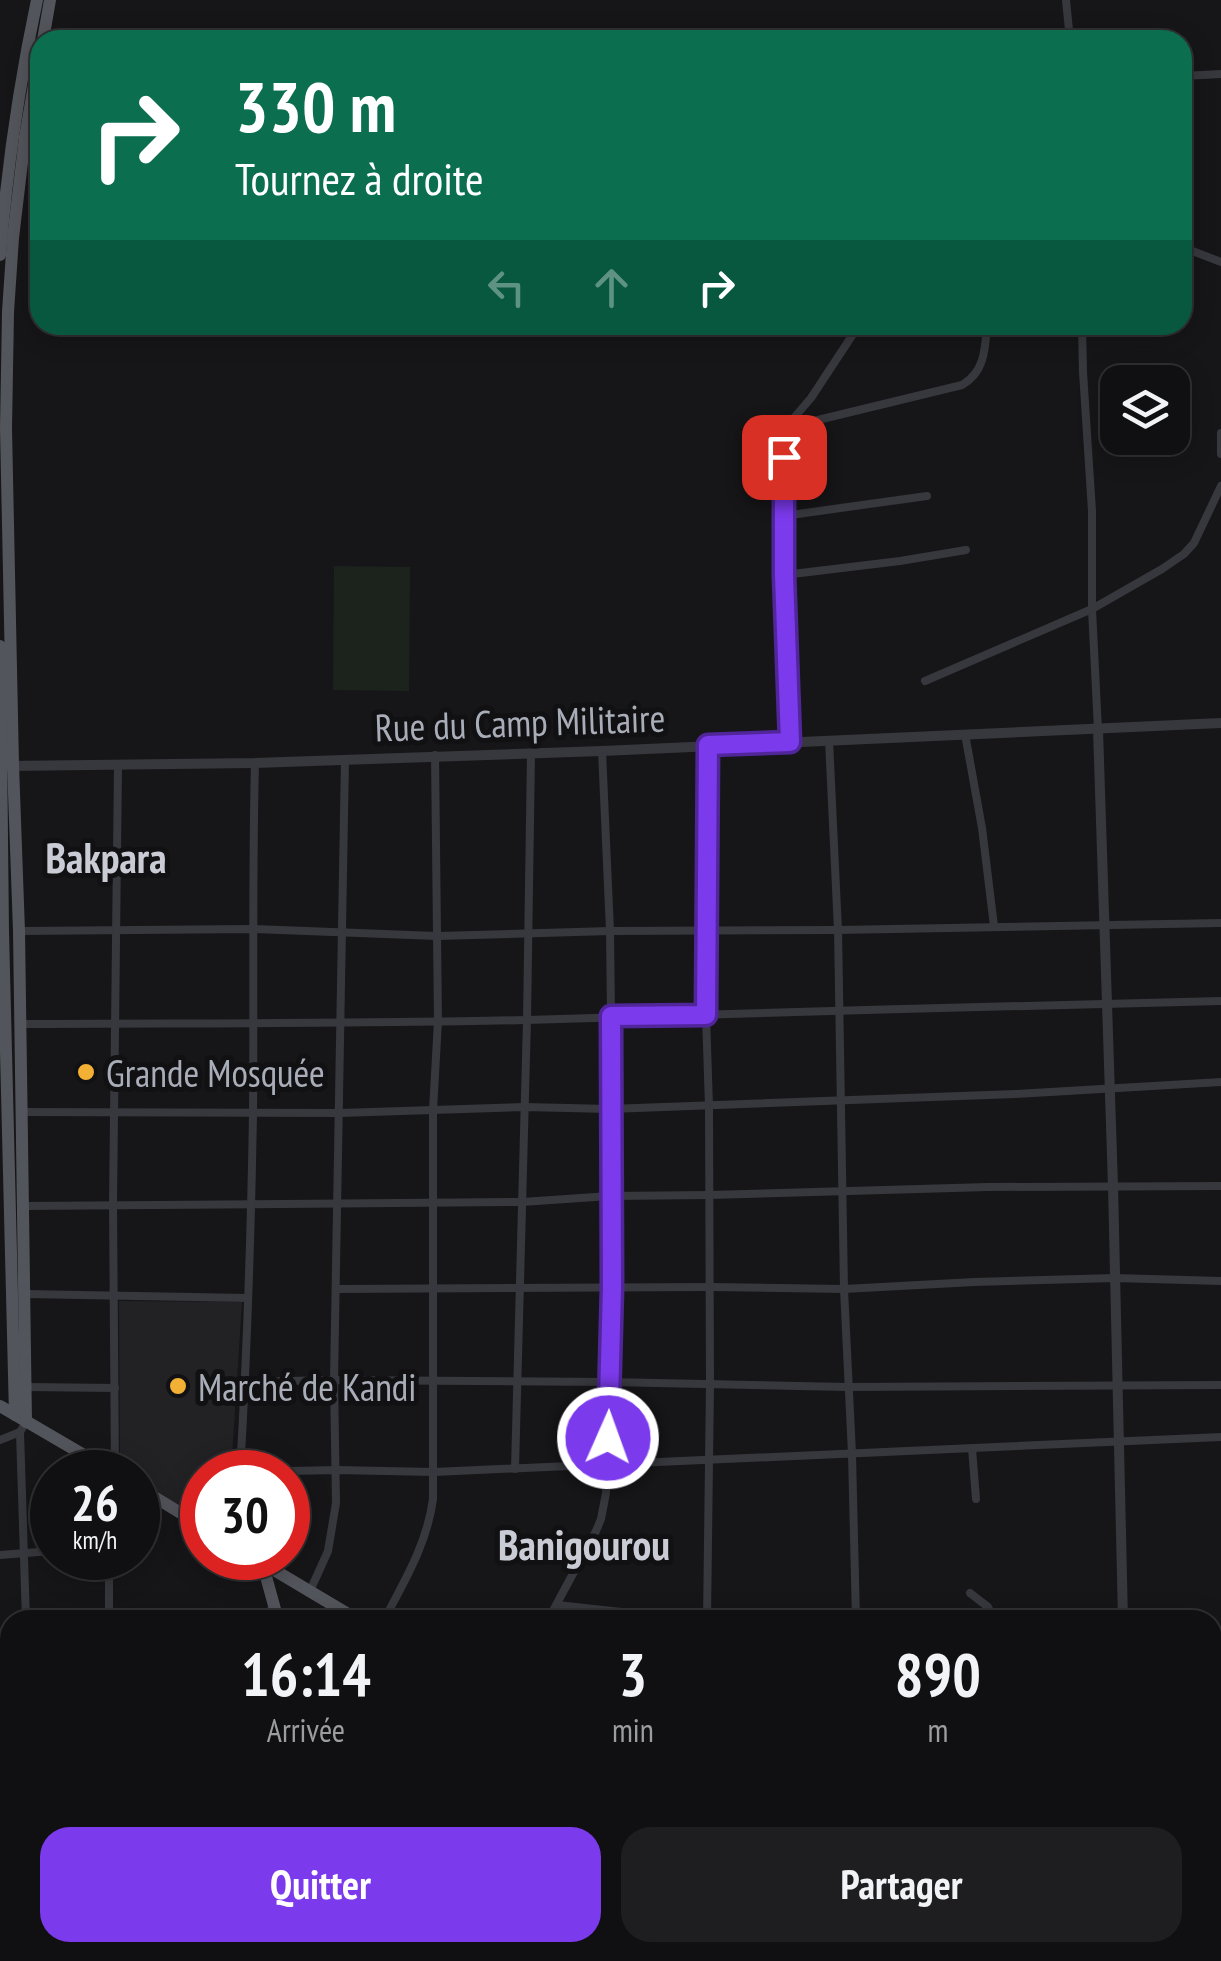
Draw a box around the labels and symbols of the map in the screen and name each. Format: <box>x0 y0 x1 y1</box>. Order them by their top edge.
pin <box>742 415 827 500</box>
street label: Rue du Camp Militaire <box>374 692 666 752</box>
district label: Bakpara <box>45 830 167 885</box>
place label: Grande Mosquée <box>106 1048 325 1097</box>
marker: Grande Mosquée <box>75 1061 97 1083</box>
place label: Marché de Kandi <box>198 1362 417 1411</box>
marker: Marché de Kandi <box>167 1375 189 1397</box>
position arrow <box>556 1386 660 1490</box>
speed limit sign: 30 <box>180 1450 310 1580</box>
district label: Banigourou <box>498 1517 670 1572</box>

